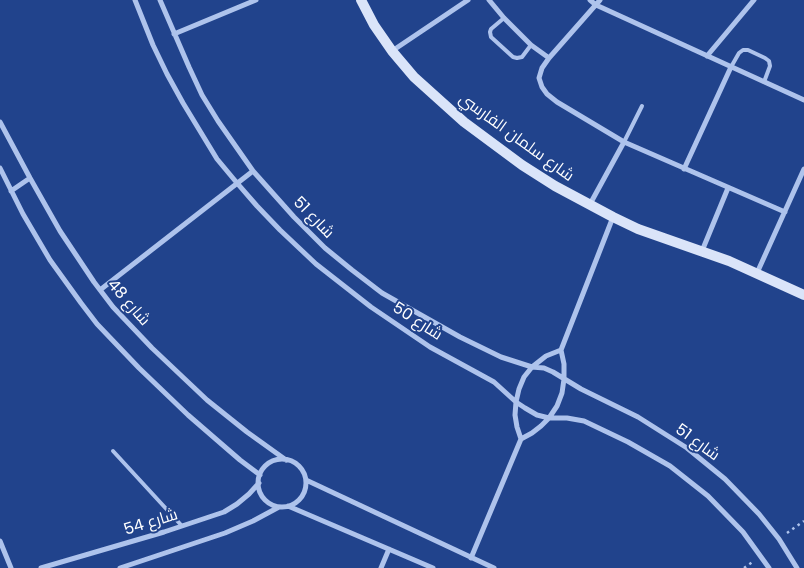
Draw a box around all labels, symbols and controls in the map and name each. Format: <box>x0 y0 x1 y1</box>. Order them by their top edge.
street label: شارع سلمان الفارسي <box>455 90 577 186</box>
street label: شارع 51 <box>289 193 337 243</box>
street label: شارع 48 <box>103 276 153 330</box>
street label: شارع 50 <box>389 299 445 345</box>
street label: شارع 51 <box>671 420 723 466</box>
street label: شارع 54 <box>122 506 180 540</box>

